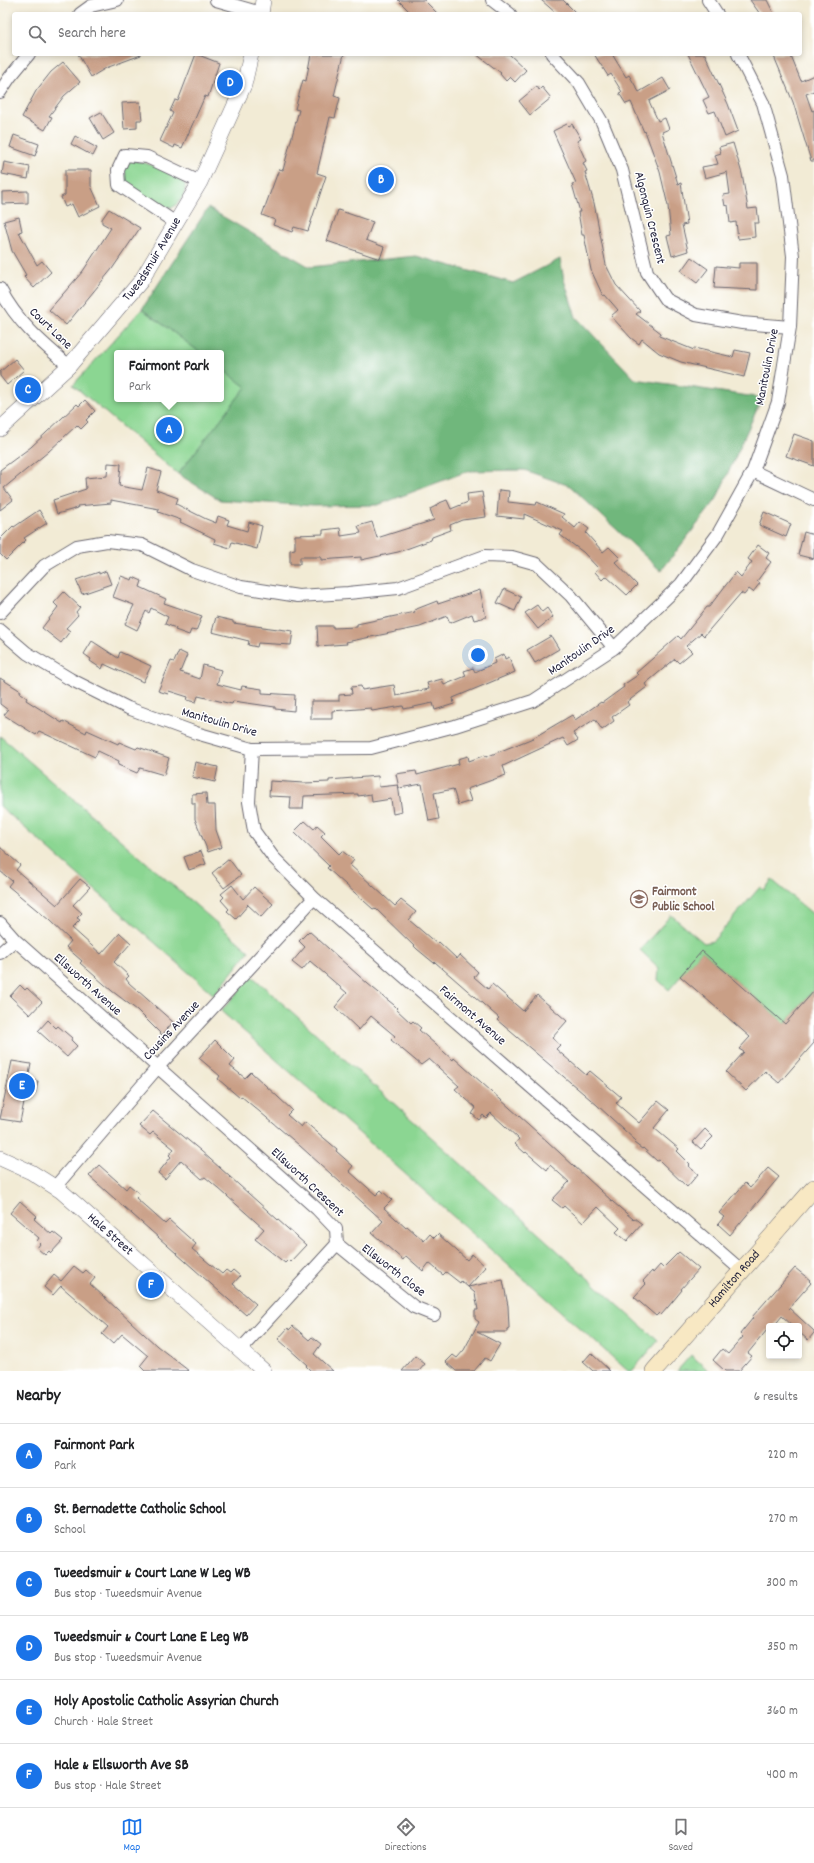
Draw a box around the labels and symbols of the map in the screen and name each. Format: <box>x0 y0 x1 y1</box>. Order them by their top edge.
pin: D <box>217 68 243 98</box>
pin: B <box>368 165 394 195</box>
street label: Algonquin Crescent <box>628 170 670 266</box>
street label: Tweedsmuir Avenue <box>118 213 187 306</box>
street label: Court Lane <box>24 304 76 355</box>
street label: Manitoulin Drive <box>751 327 785 407</box>
pin: C <box>15 375 41 405</box>
pin: A <box>156 415 182 445</box>
street label: Manitoulin Drive <box>545 621 620 681</box>
your location <box>468 645 488 665</box>
street label: Manitoulin Drive <box>179 703 259 743</box>
place label: Fairmont Public School <box>652 883 715 917</box>
school or university icon: Fairmont Public School <box>629 889 649 909</box>
street label: Ellsworth Avenue <box>49 949 125 1021</box>
street label: Fairmont Avenue <box>434 982 510 1051</box>
street label: Cousins Avenue <box>139 997 205 1065</box>
pin: E <box>9 1071 35 1101</box>
street label: Ellsworth Crescent <box>266 1144 348 1222</box>
street label: Hale Street <box>83 1209 137 1260</box>
street label: Ellsworth Close <box>357 1240 429 1302</box>
street label: Hamilton Road <box>704 1246 765 1312</box>
pin: F <box>138 1270 164 1300</box>

